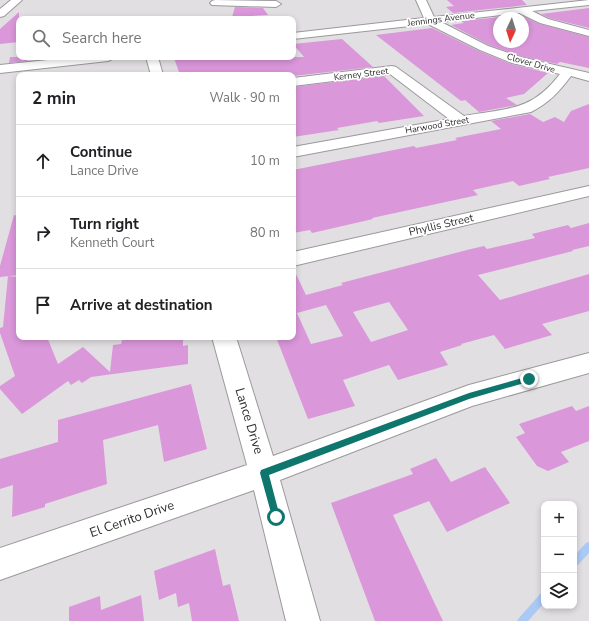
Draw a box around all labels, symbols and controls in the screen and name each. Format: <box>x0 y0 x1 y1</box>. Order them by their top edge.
street label: Jennings Avenue <box>406 9 476 29</box>
north arrow <box>493 12 529 48</box>
search box <box>16 16 296 60</box>
icon: search <box>30 27 52 49</box>
text: Search here <box>62 28 142 48</box>
street label: Clover Drive <box>505 50 557 76</box>
street label: Kerney Street <box>333 65 390 83</box>
text: 2 min <box>32 87 76 110</box>
text: Walk · 90 m <box>209 89 280 107</box>
street label: Harwood Street <box>404 113 471 137</box>
text: Continue <box>70 142 132 162</box>
icon: ahead <box>32 150 54 172</box>
text: 10 m <box>250 152 280 170</box>
text: Lance Drive <box>70 162 138 180</box>
street label: Phyllis Street <box>407 210 475 240</box>
text: Turn right <box>70 214 139 234</box>
icon: right <box>32 222 54 244</box>
text: 80 m <box>250 224 280 242</box>
text: Kenneth Court <box>70 234 154 252</box>
icon: arrive <box>32 294 54 316</box>
text: Arrive at destination <box>70 295 213 315</box>
route end <box>520 370 538 388</box>
street label: Lance Drive <box>230 386 268 456</box>
street label: El Cerrito Drive <box>87 496 177 542</box>
map controls <box>541 501 577 609</box>
button: + <box>541 501 577 537</box>
route start <box>267 508 285 526</box>
button: − <box>541 537 577 573</box>
button: layers <box>541 573 577 609</box>

